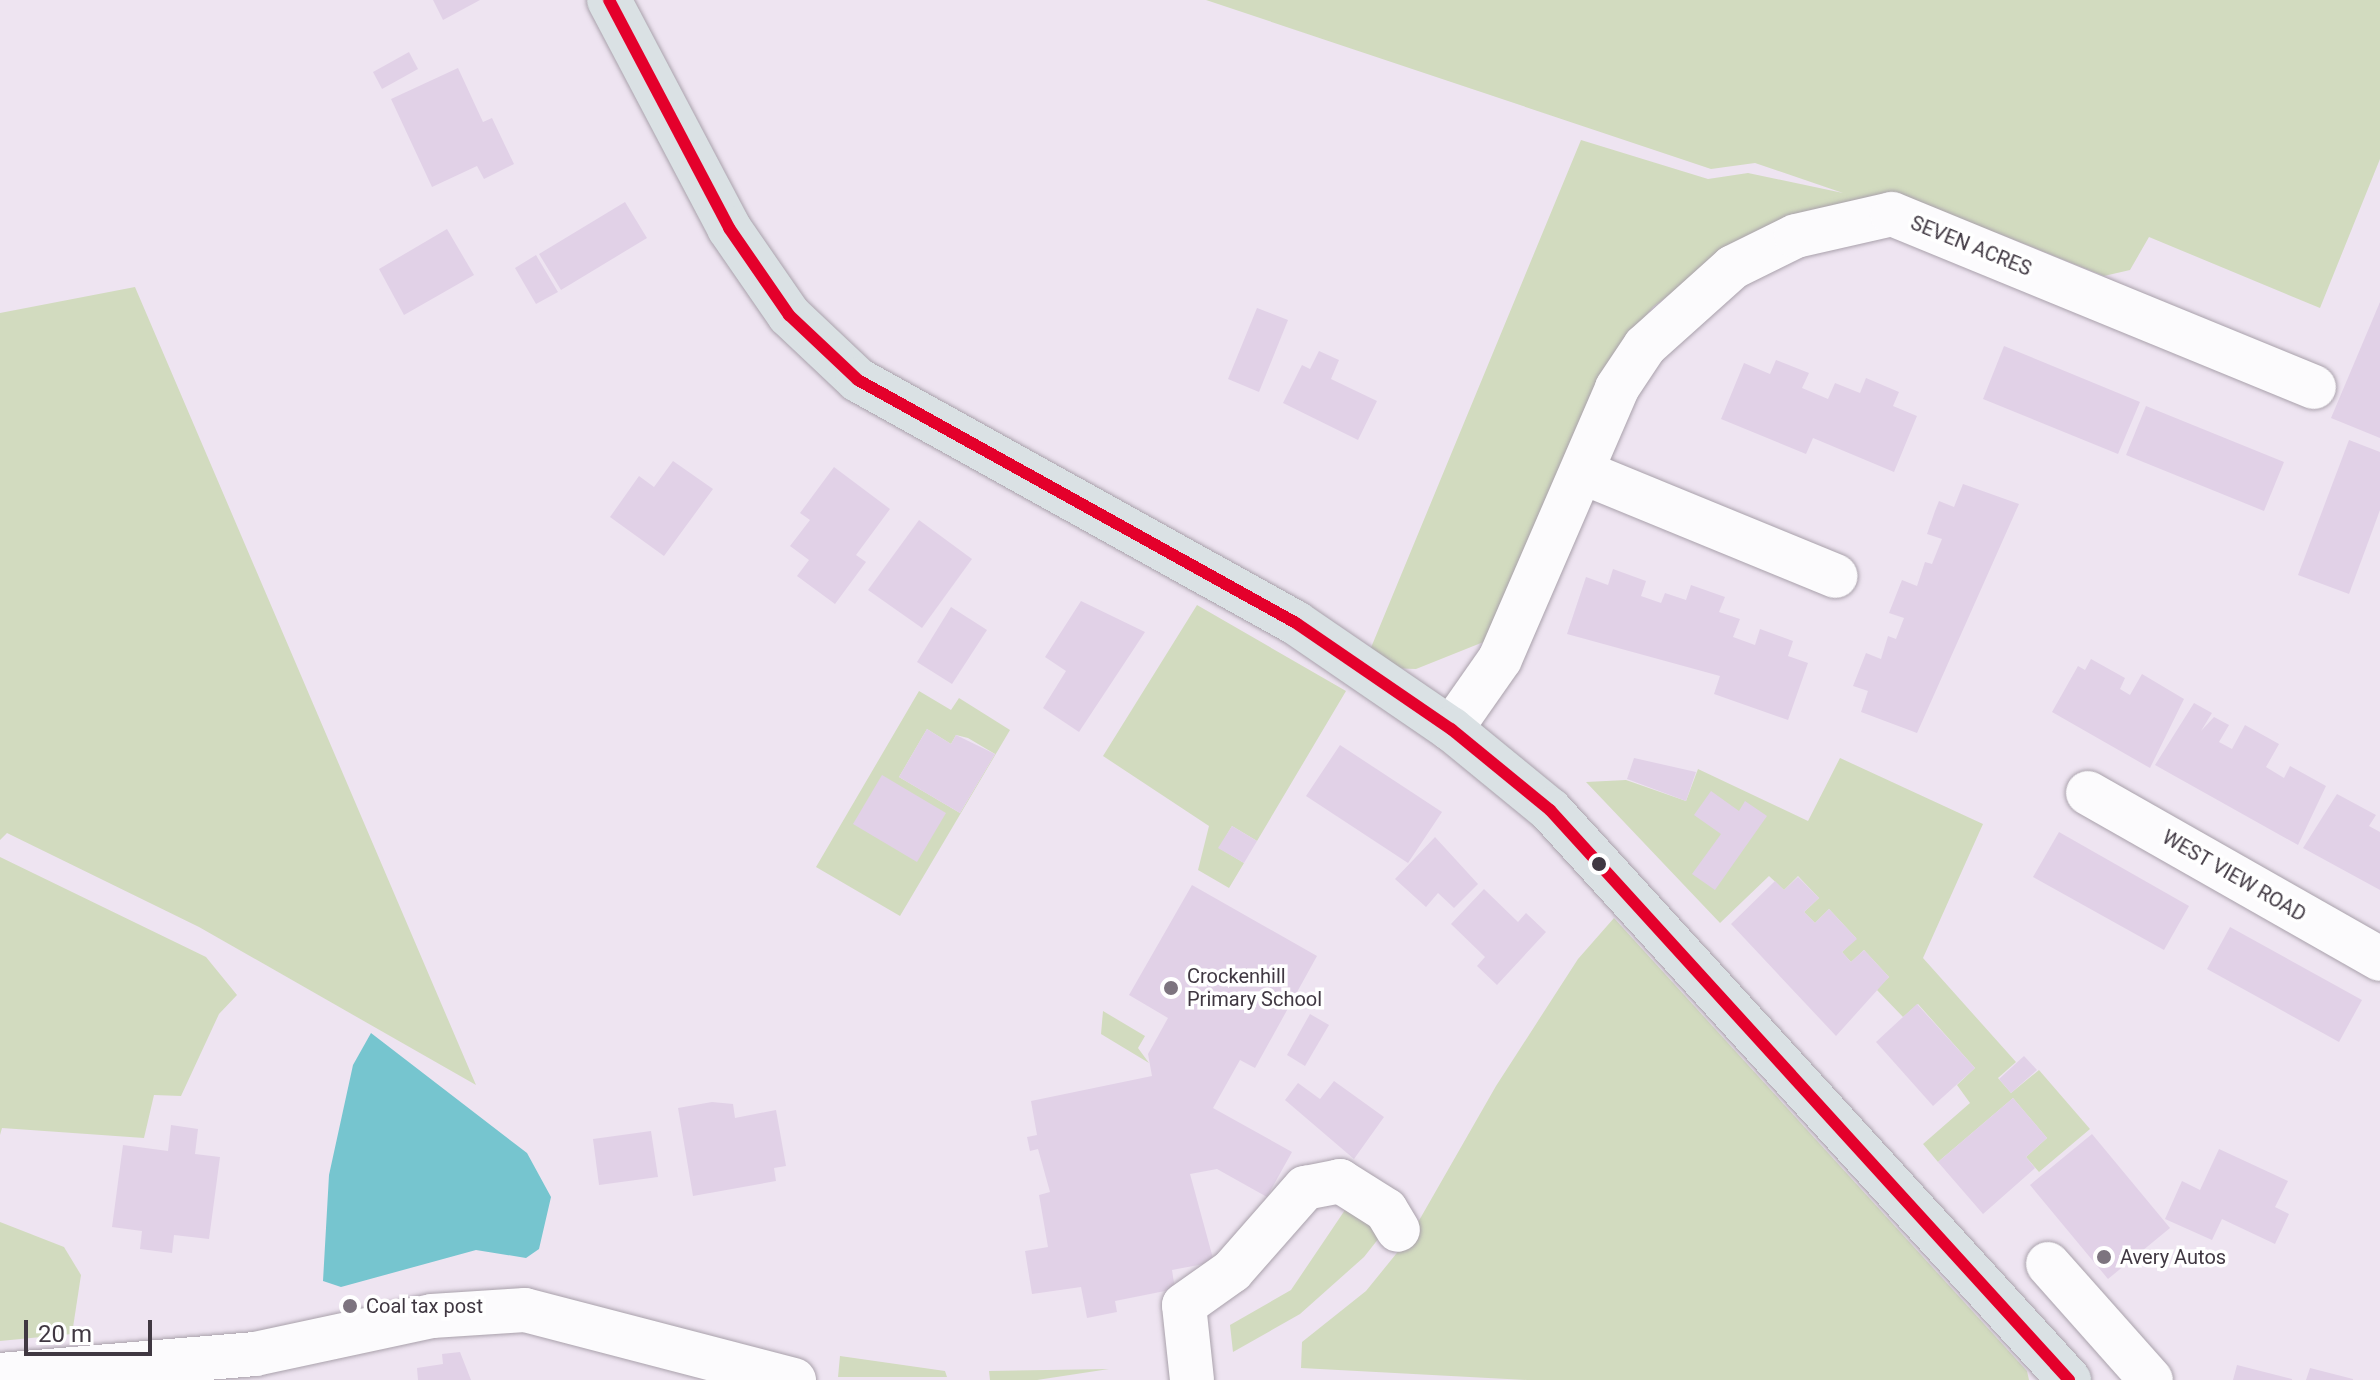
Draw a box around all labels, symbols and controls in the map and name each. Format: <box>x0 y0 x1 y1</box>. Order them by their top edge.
street label: SEVEN ACRES <box>1907 211 2035 281</box>
street label: WEST VIEW ROAD <box>2158 825 2310 927</box>
unlabelled marker <box>1591 856 1607 872</box>
place label: Crockenhill Primary School <box>1187 964 1322 1011</box>
marker: Crockenhill Primary School <box>1162 979 1180 997</box>
place label: Avery Autos <box>2120 1245 2226 1269</box>
marker: Avery Autos <box>2095 1248 2113 1266</box>
place label: Coal tax post <box>366 1294 483 1318</box>
marker: Coal tax post <box>341 1297 359 1315</box>
scale bar <box>28 1304 156 1354</box>
text: 20 m <box>38 1320 92 1348</box>

